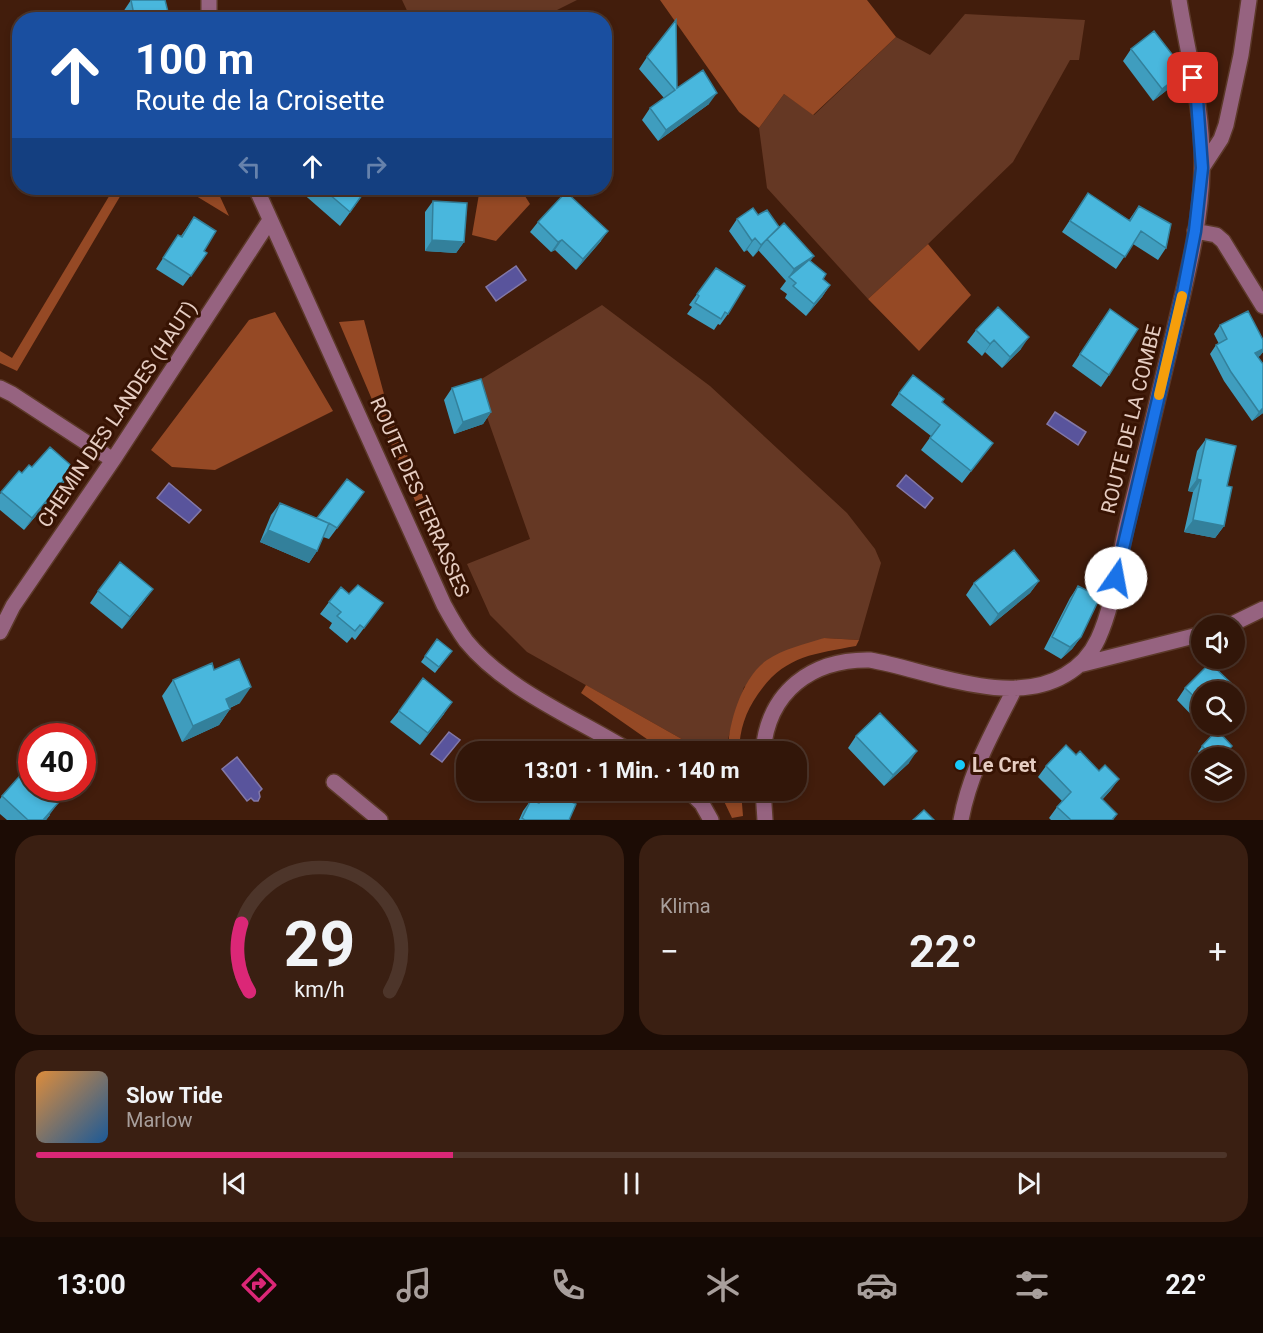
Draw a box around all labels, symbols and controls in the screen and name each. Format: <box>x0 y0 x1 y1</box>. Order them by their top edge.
text: 100 m <box>135 35 254 84</box>
icon: ahead <box>36 36 114 114</box>
pin <box>1167 52 1218 103</box>
icon: arrive <box>1176 61 1209 94</box>
text: Route de la Croisette <box>135 85 385 117</box>
icon: left <box>233 150 266 183</box>
icon: ahead <box>296 150 329 183</box>
icon: right <box>359 150 392 183</box>
street label: CHEMIN DES LANDES (HAUT) <box>32 296 202 532</box>
street label: ROUTE DE LA COMBE <box>1096 322 1166 516</box>
street label: ROUTE DES TERRASSES <box>365 393 475 601</box>
position arrow <box>1084 546 1148 610</box>
map controls <box>1191 615 1245 801</box>
button: sound <box>1191 615 1245 669</box>
button: search <box>1191 681 1245 735</box>
speed limit sign: 40 <box>18 723 96 801</box>
button: layers <box>1191 747 1245 801</box>
place label: Le Cret <box>972 753 1037 777</box>
text: 13:01 · 1 Min. · 140 m <box>523 758 740 783</box>
marker: Le Cret <box>953 758 967 772</box>
text: Klima <box>660 894 711 918</box>
text: 29 <box>284 908 355 981</box>
text: 22° <box>909 925 978 978</box>
text: − <box>660 932 679 971</box>
text: + <box>1208 932 1227 971</box>
text: km/h <box>294 977 345 1002</box>
text: Slow Tide <box>126 1083 223 1108</box>
text: Marlow <box>126 1108 192 1132</box>
icon: previous <box>218 1167 251 1200</box>
icon: pause <box>615 1167 648 1200</box>
icon: next <box>1012 1167 1045 1200</box>
icon: directions <box>238 1264 280 1306</box>
icon: music <box>393 1264 435 1306</box>
icon: phone <box>547 1264 589 1306</box>
icon: climate <box>702 1264 744 1306</box>
icon: car <box>856 1264 898 1306</box>
icon: filters <box>1011 1264 1053 1306</box>
text: 13:00 <box>56 1269 126 1301</box>
text: 22° <box>1165 1269 1207 1301</box>

